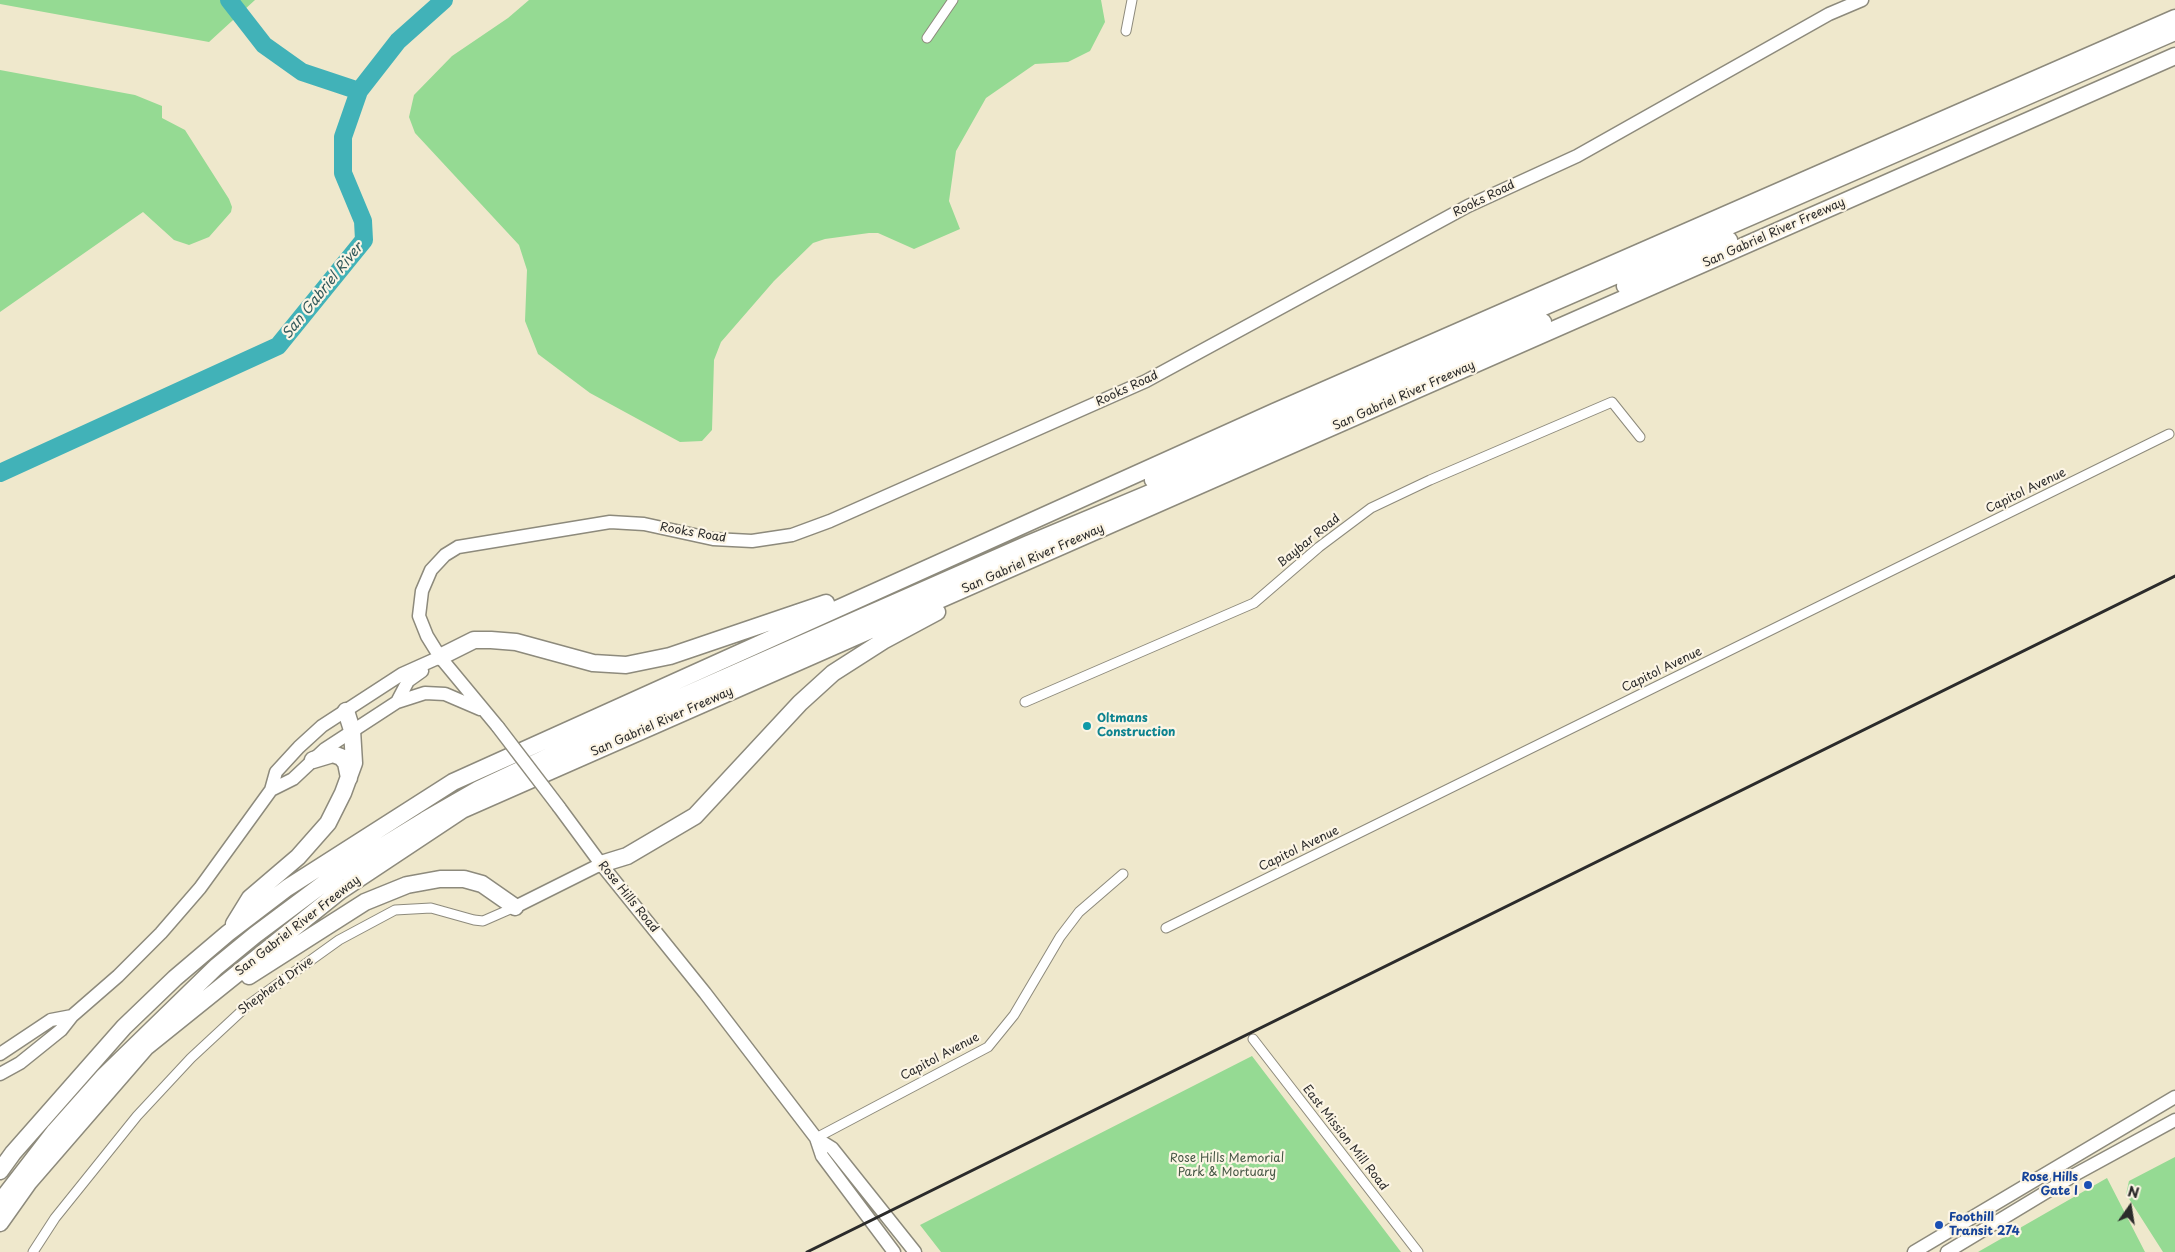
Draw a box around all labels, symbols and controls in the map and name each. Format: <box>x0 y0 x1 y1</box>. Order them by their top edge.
street label: Rooks Road <box>1451 178 1517 220</box>
street label: San Gabriel River Freeway <box>1701 195 1847 271</box>
water label: San Gabriel River <box>279 240 367 342</box>
street label: San Gabriel River Freeway <box>1331 358 1477 434</box>
street label: Rooks Road <box>1094 368 1160 410</box>
street label: Capitol Avenue <box>1984 465 2068 517</box>
street label: Baybar Road <box>1275 511 1343 571</box>
street label: Rooks Road <box>659 520 727 546</box>
street label: San Gabriel River Freeway <box>960 521 1106 597</box>
street label: Capitol Avenue <box>1620 644 1704 696</box>
street label: San Gabriel River Freeway <box>589 684 735 760</box>
place label: Oltmans Construction <box>1097 712 1176 740</box>
marker: Oltmans Construction <box>1081 720 1093 732</box>
street label: Capitol Avenue <box>1257 823 1341 875</box>
street label: Rose Hills Road <box>595 858 661 936</box>
street label: San Gabriel River Freeway <box>233 873 363 979</box>
street label: Shepherd Drive <box>236 954 316 1018</box>
street label: Capitol Avenue <box>898 1030 982 1084</box>
street label: East Mission Mill Road <box>1299 1082 1391 1194</box>
park label: Rose Hills Memorial Park & Mortuary <box>1170 1152 1284 1180</box>
place label: Rose Hills Gate I <box>2022 1171 2078 1199</box>
marker: Rose Hills Gate I <box>2082 1179 2094 1191</box>
text: N <box>2126 1180 2141 1203</box>
north arrow <box>2105 1182 2155 1232</box>
place label: Foothill Transit 274 <box>1949 1211 2020 1239</box>
marker: Foothill Transit 274 <box>1933 1219 1945 1231</box>

